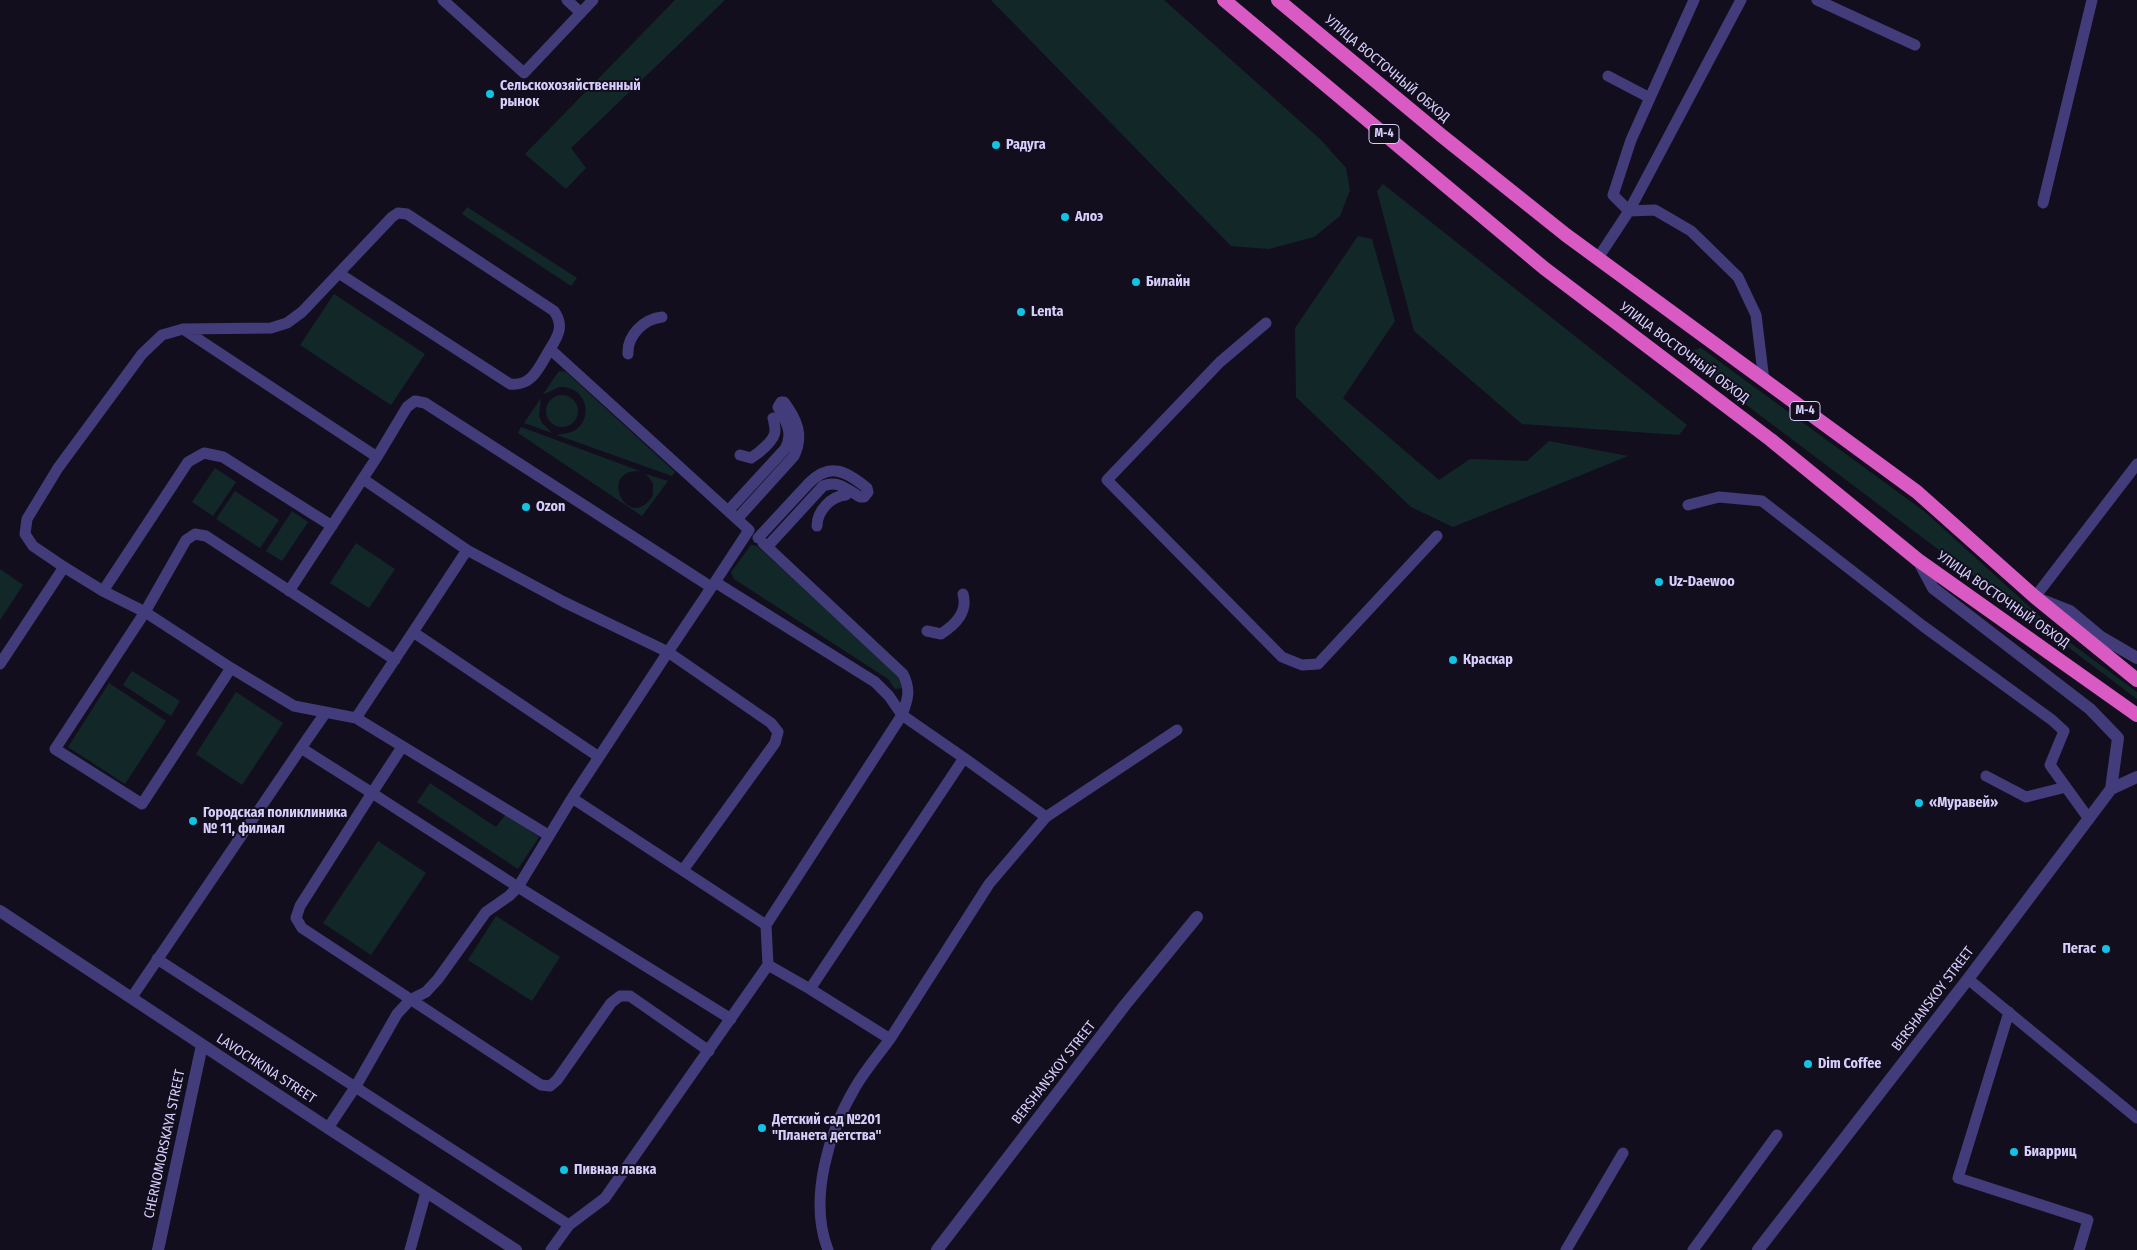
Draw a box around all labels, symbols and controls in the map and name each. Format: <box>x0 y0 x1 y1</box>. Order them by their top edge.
street label: УЛИЦА ВОСТОЧНЫЙ ОБХОД <box>1321 12 1453 126</box>
place label: Сельскохозяйственный рынок <box>500 78 641 110</box>
marker: Сельскохозяйственный рынок <box>484 88 496 100</box>
road number: М-4 <box>1369 125 1399 144</box>
place label: Радуга <box>1006 137 1046 153</box>
marker: Радуга <box>990 139 1002 151</box>
place label: Алоэ <box>1075 209 1103 225</box>
marker: Алоэ <box>1059 211 1071 223</box>
place label: Билайн <box>1146 274 1190 290</box>
marker: Билайн <box>1130 276 1142 288</box>
street label: УЛИЦА ВОСТОЧНЫЙ ОБХОД <box>1616 299 1752 407</box>
place label: Lenta <box>1031 304 1063 320</box>
marker: Lenta <box>1015 306 1027 318</box>
road number: М-4 <box>1790 402 1820 421</box>
place label: Ozon <box>536 499 565 515</box>
marker: Ozon <box>520 501 532 513</box>
street label: УЛИЦА ВОСТОЧНЫЙ ОБХОД <box>1934 548 2072 652</box>
place label: Uz-Daewoo <box>1669 574 1735 590</box>
marker: Uz-Daewoo <box>1653 576 1665 588</box>
place label: Краскар <box>1463 652 1513 668</box>
marker: Краскар <box>1447 654 1459 666</box>
place label: «Муравей» <box>1929 795 1998 811</box>
marker: «Муравей» <box>1913 797 1925 809</box>
place label: Городская поликлиника № 11, филиал <box>203 805 347 838</box>
marker: Городская поликлиника № 11, филиал <box>187 815 199 827</box>
place label: Пегас <box>2062 941 2096 957</box>
marker: Пегас <box>2100 943 2112 955</box>
street label: BERSHANSKOY STREET <box>1888 944 1978 1054</box>
street label: BERSHANSKOY STREET <box>1009 1018 1099 1128</box>
street label: LAVOCHKINA STREET <box>213 1031 319 1107</box>
place label: Dim Coffee <box>1818 1056 1881 1072</box>
marker: Dim Coffee <box>1802 1058 1814 1070</box>
street label: CHERNOMORSKAYA STREET <box>141 1068 189 1220</box>
place label: Детский сад №201 "Планета детства" <box>772 1112 881 1144</box>
marker: Детский сад №201 "Планета детства" <box>756 1122 768 1134</box>
place label: Биарриц <box>2024 1144 2076 1160</box>
marker: Биарриц <box>2008 1146 2020 1158</box>
place label: Пивная лавка <box>574 1162 656 1178</box>
marker: Пивная лавка <box>558 1164 570 1176</box>

